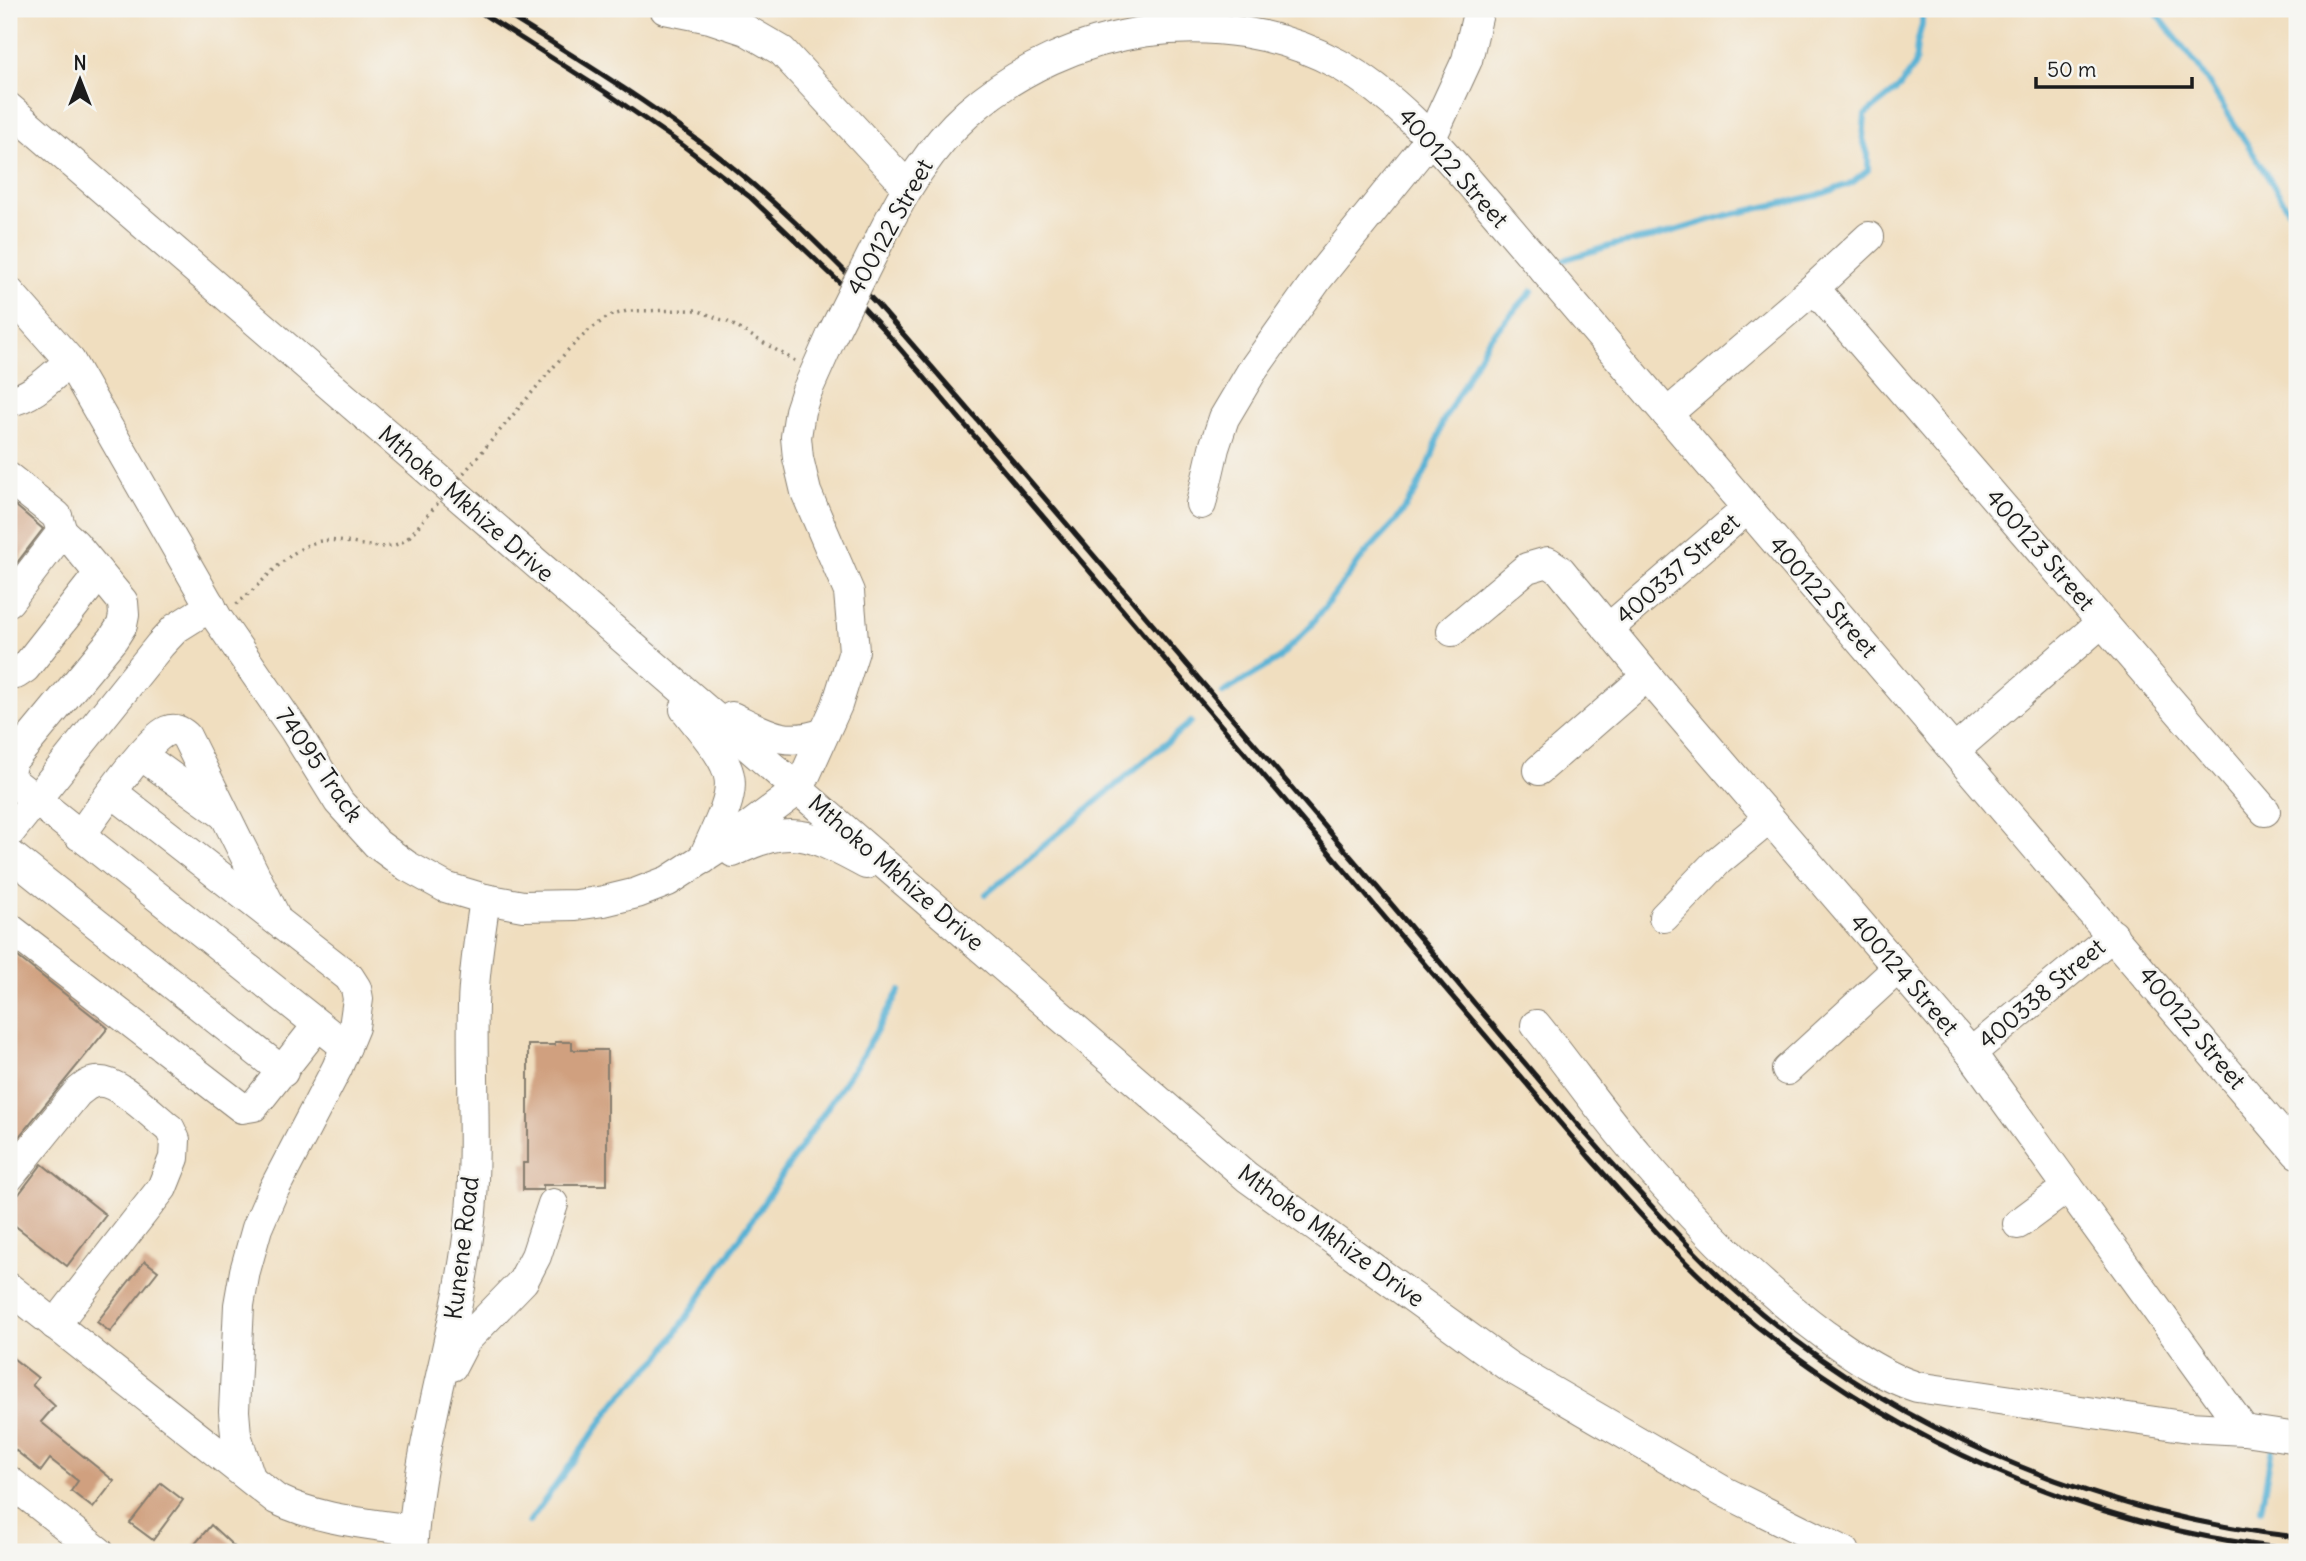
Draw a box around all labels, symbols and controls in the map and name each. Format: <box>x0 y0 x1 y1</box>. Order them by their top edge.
north arrow <box>46 46 116 116</box>
scale bar <box>2036 46 2192 90</box>
text: N <box>73 51 87 75</box>
text: 50 m <box>2047 56 2096 83</box>
street label: 400122 Street <box>1392 101 1515 233</box>
street label: 400122 Street <box>839 153 939 300</box>
street label: Mthoko Mkhize Drive <box>373 419 561 588</box>
street label: 400123 Street <box>1980 482 2102 616</box>
street label: 400337 Street <box>1609 506 1745 630</box>
street label: 400122 Street <box>1763 529 1885 663</box>
street label: 74095 Track <box>269 701 370 827</box>
street label: Mthoko Mkhize Drive <box>803 788 991 957</box>
street label: 400124 Street <box>1844 907 1966 1041</box>
street label: 400338 Street <box>1972 932 2111 1055</box>
street label: 400122 Street <box>2133 960 2253 1095</box>
street label: Mthoko Mkhize Drive <box>1232 1157 1431 1313</box>
street label: Kunene Road <box>437 1174 485 1321</box>

